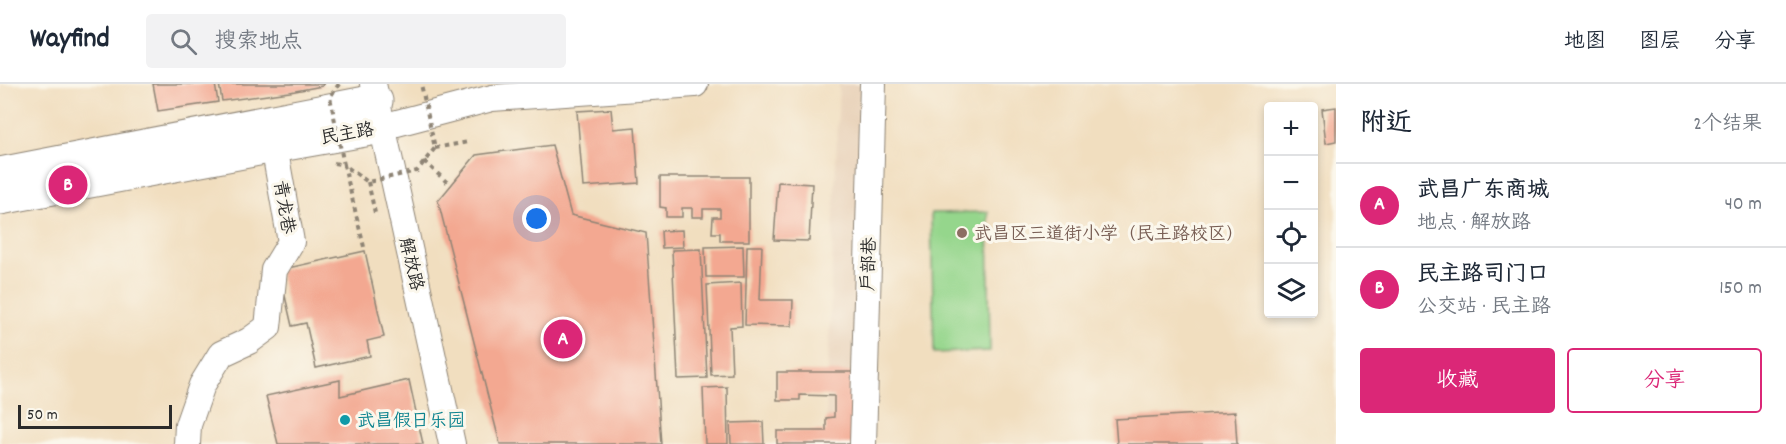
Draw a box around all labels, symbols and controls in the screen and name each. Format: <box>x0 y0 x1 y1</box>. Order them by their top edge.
search box <box>146 14 566 68</box>
text: Wayfind <box>30 21 110 61</box>
icon: search <box>167 25 200 58</box>
text: 搜索地点 <box>215 27 303 58</box>
text: 地图 <box>1564 28 1606 58</box>
text: 图层 <box>1639 28 1681 58</box>
text: 分享 <box>1714 28 1756 58</box>
map controls <box>1264 102 1318 318</box>
button: + <box>1264 102 1318 156</box>
text: 附近 <box>1360 106 1412 143</box>
text: 2个结果 <box>1693 111 1762 139</box>
street label: 民主路 <box>319 118 376 152</box>
button: − <box>1264 156 1318 210</box>
pin: B <box>48 162 88 208</box>
text: 武昌广东商城 <box>1417 176 1549 207</box>
street label: 青龙巷 <box>266 179 299 236</box>
text: A <box>1374 191 1385 219</box>
text: 40 m <box>1724 191 1762 219</box>
your location <box>522 204 551 233</box>
button: locate <box>1264 210 1318 264</box>
text: 地点 · 解放路 <box>1417 210 1531 238</box>
place label: 武昌区三道街小学（民主路校区） <box>974 223 1244 248</box>
marker: 武昌区三道街小学（民主路校区） <box>955 226 969 240</box>
street label: 解放路 <box>391 235 428 294</box>
street label: 户部巷 <box>857 237 884 292</box>
text: 民主路司门口 <box>1417 260 1549 291</box>
button: layers <box>1264 264 1318 318</box>
text: B <box>1375 275 1384 303</box>
text: 150 m <box>1719 275 1762 303</box>
text: 公交站 · 民主路 <box>1417 294 1551 322</box>
pin: A <box>544 316 582 362</box>
button: 收藏 <box>1360 348 1555 413</box>
button: 分享 <box>1567 348 1762 413</box>
scale bar <box>18 402 172 430</box>
text: 50 m <box>27 404 58 427</box>
place label: 武昌假日乐园 <box>357 410 465 435</box>
marker: 武昌假日乐园 <box>338 413 352 427</box>

